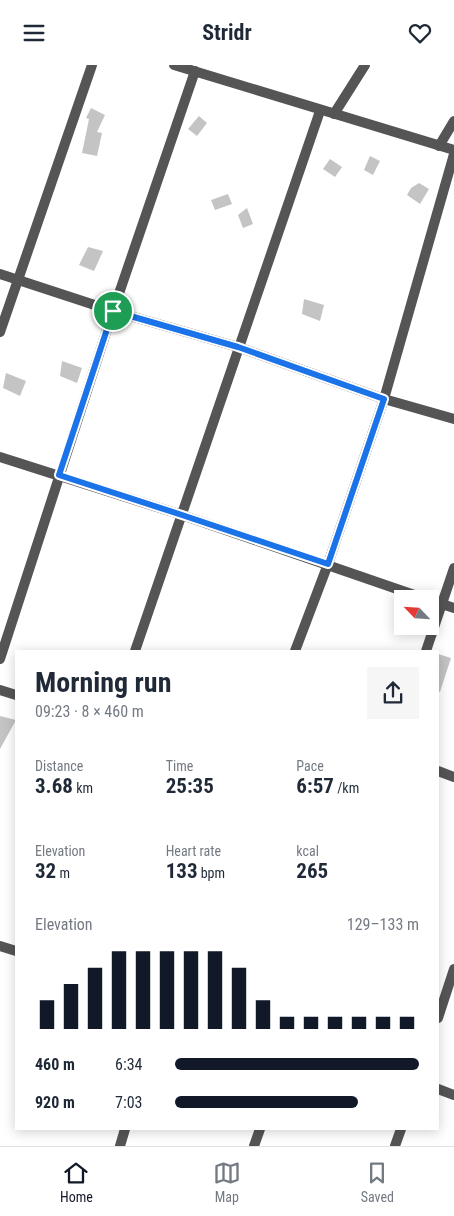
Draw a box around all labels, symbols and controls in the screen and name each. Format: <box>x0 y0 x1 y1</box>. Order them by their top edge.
icon: menu <box>20 19 48 47</box>
icon: heart <box>406 19 434 47</box>
text: Stridr <box>202 20 252 45</box>
pin <box>92 290 134 332</box>
icon: arrive <box>99 297 127 325</box>
north arrow <box>394 590 439 635</box>
map controls <box>394 590 439 635</box>
text: Morning run <box>35 666 171 699</box>
button: share <box>367 667 419 719</box>
text: 09:23 · 8 × 460 m <box>35 702 144 721</box>
text: Distance <box>35 758 83 774</box>
text: Time <box>166 758 193 774</box>
text: Pace <box>296 758 324 774</box>
text: 3.68 <box>35 774 73 798</box>
text: 25:35 <box>166 774 214 798</box>
text: 6:57 <box>296 774 334 798</box>
text: km <box>73 780 93 796</box>
text: /km <box>334 780 359 796</box>
text: Elevation <box>35 843 85 859</box>
text: Heart rate <box>166 843 221 859</box>
text: kcal <box>296 843 319 859</box>
text: 32 <box>35 859 56 883</box>
text: 133 <box>166 859 198 883</box>
text: 265 <box>296 859 328 883</box>
text: m <box>56 865 70 881</box>
text: bpm <box>198 865 225 881</box>
text: Elevation <box>35 915 93 934</box>
text: 129–133 m <box>347 915 419 934</box>
text: 460 m <box>35 1055 75 1074</box>
text: 6:34 <box>115 1055 142 1074</box>
text: 920 m <box>35 1093 75 1112</box>
text: 7:03 <box>115 1093 142 1112</box>
tab: Home <box>60 1159 93 1205</box>
tab: Map <box>213 1159 241 1205</box>
tab: Saved <box>361 1159 394 1205</box>

